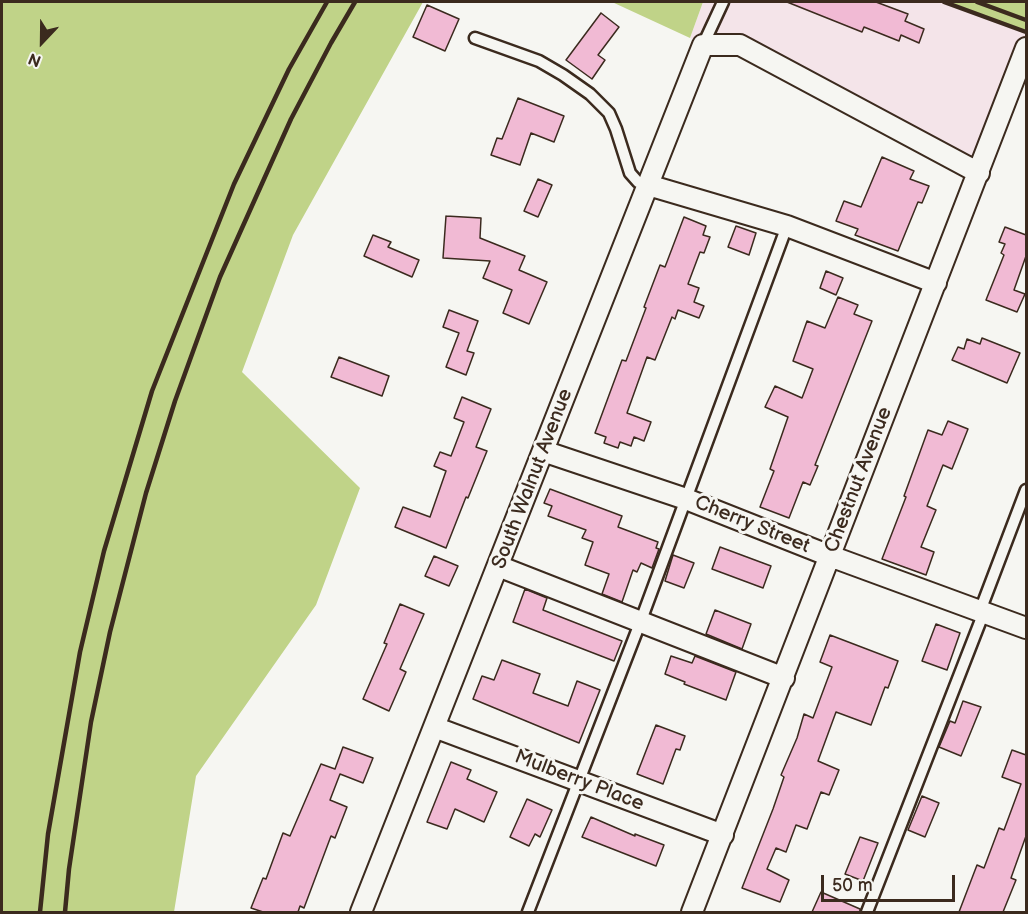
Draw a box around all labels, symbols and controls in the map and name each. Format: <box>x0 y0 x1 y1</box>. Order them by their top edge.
north arrow <box>12 12 72 72</box>
text: N <box>26 48 44 70</box>
street label: South Walnut Avenue <box>488 386 578 572</box>
street label: Chestnut Avenue <box>820 404 898 556</box>
street label: Cherry Street <box>691 491 813 559</box>
street label: Mulberry Place <box>511 745 647 817</box>
scale bar <box>824 863 958 901</box>
text: 50 m <box>832 875 873 896</box>

